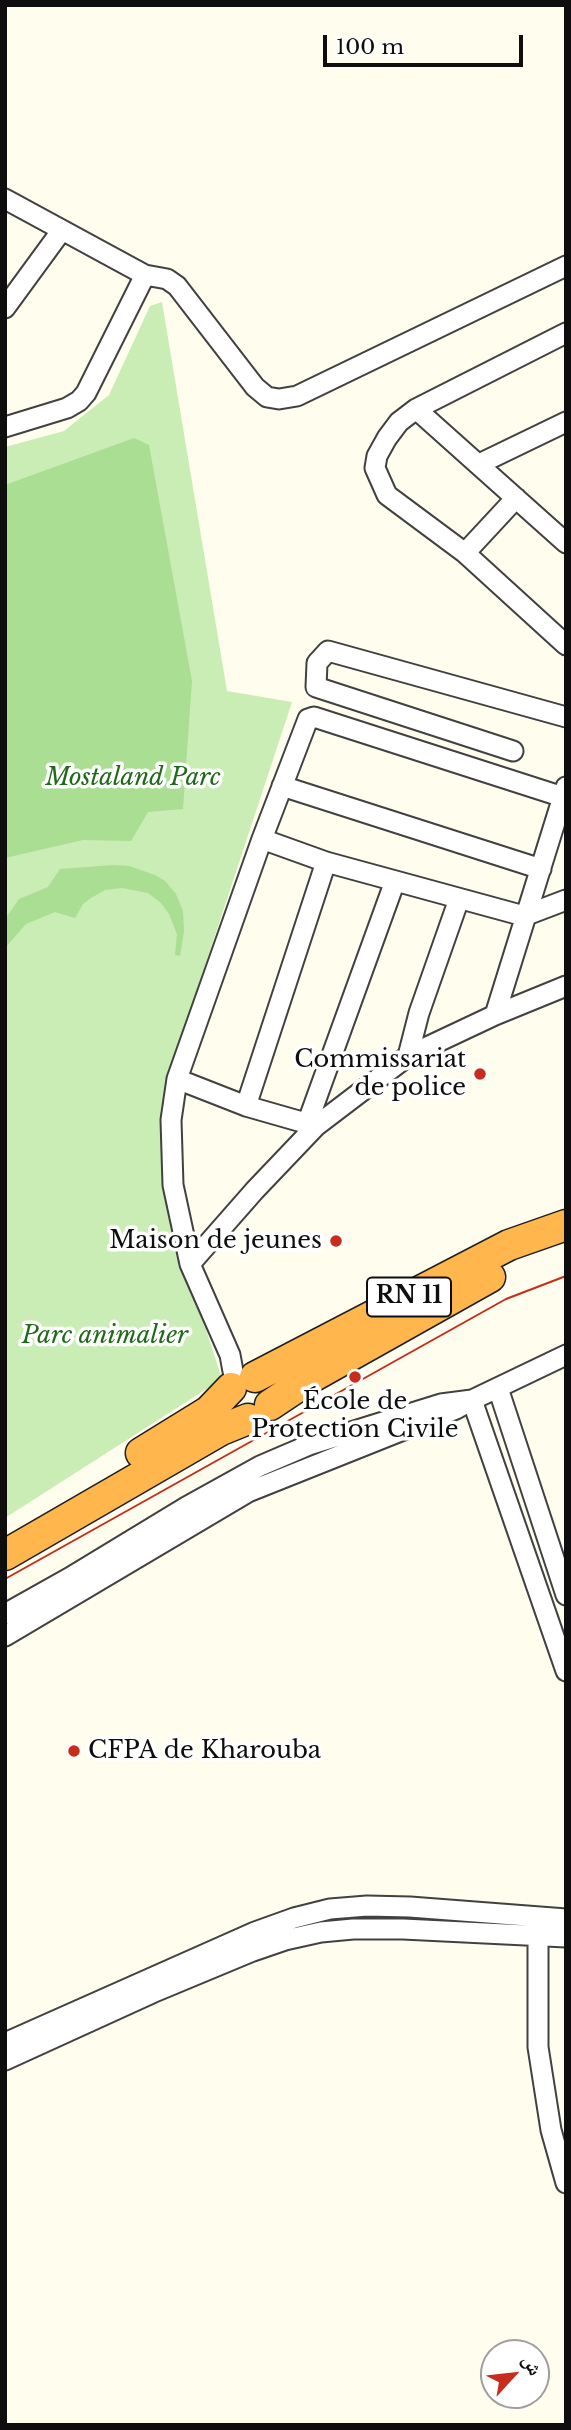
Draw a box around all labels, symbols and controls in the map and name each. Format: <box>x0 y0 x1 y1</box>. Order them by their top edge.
scale bar <box>326 21 526 65</box>
text: 100 m <box>336 34 404 60</box>
park label: Mostaland Parc <box>45 764 221 792</box>
place label: Commissariat de police <box>294 1046 466 1102</box>
marker: Commissariat de police <box>472 1066 488 1082</box>
place label: Maison de jeunes <box>109 1227 322 1255</box>
marker: Maison de jeunes <box>328 1233 344 1249</box>
road number: RN 11 <box>367 1278 451 1316</box>
park label: Parc animalier <box>22 1322 188 1350</box>
marker: École de Protection Civile <box>347 1369 363 1385</box>
place label: École de Protection Civile <box>251 1388 459 1444</box>
place label: CFPA de Kharouba <box>88 1737 321 1765</box>
marker: CFPA de Kharouba <box>66 1743 82 1759</box>
north arrow <box>480 2339 550 2409</box>
text: ش <box>518 2351 547 2379</box>

